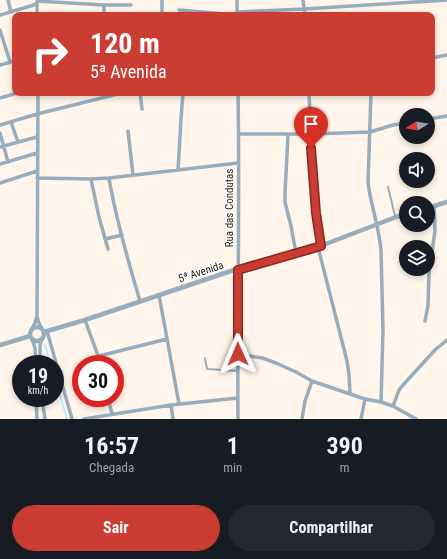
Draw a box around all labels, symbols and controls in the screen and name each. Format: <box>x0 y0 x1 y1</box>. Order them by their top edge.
text: 120 m <box>90 27 160 60</box>
icon: right <box>24 28 76 80</box>
text: 5ª Avenida <box>90 61 167 82</box>
pin <box>294 107 328 148</box>
north arrow <box>399 108 435 144</box>
map controls <box>399 108 435 276</box>
icon: arrive <box>300 113 322 135</box>
button: sound <box>399 152 435 188</box>
street label: Rua das Condutas <box>223 169 236 247</box>
button: search <box>399 196 435 232</box>
button: layers <box>399 240 435 276</box>
street label: 5ª Avenida <box>177 259 225 285</box>
position arrow <box>217 333 259 375</box>
speed limit sign: 30 <box>72 355 124 407</box>
text: 19 <box>28 364 48 388</box>
text: km/h <box>28 385 48 396</box>
text: 16:57 <box>84 432 139 460</box>
text: 1 <box>227 432 239 460</box>
text: 390 <box>326 432 363 460</box>
text: Chegada <box>89 460 134 475</box>
text: min <box>223 460 242 475</box>
text: m <box>340 460 350 475</box>
button: Sair <box>12 505 220 551</box>
button: Compartilhar <box>228 505 435 551</box>

